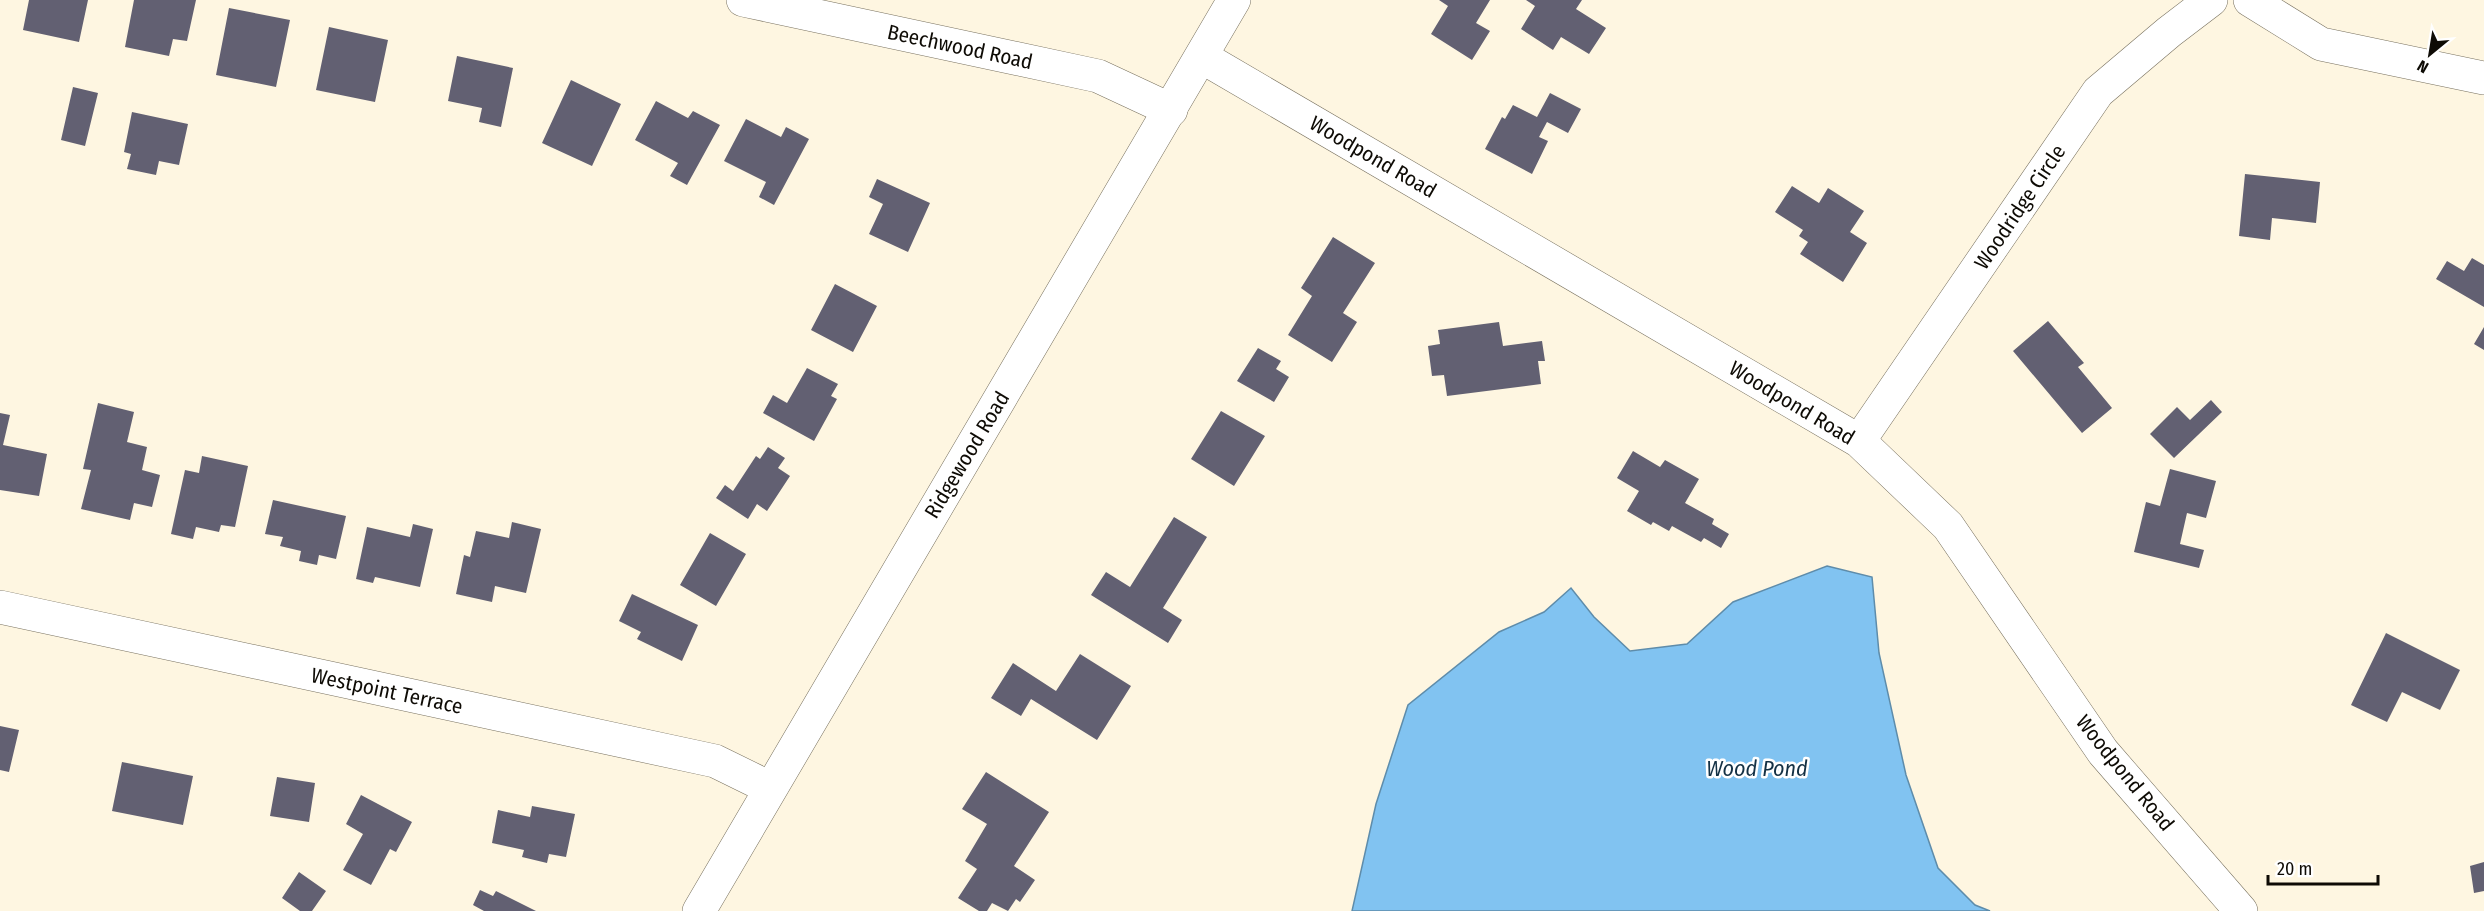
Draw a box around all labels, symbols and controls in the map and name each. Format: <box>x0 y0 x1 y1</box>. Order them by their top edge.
street label: Beechwood Road <box>885 19 1035 75</box>
north arrow <box>2400 24 2460 84</box>
text: N <box>2414 56 2432 77</box>
street label: Woodpond Road <box>1305 110 1441 204</box>
street label: Woodridge Circle <box>1969 140 2071 274</box>
street label: Woodpond Road <box>1724 355 1860 451</box>
street label: Ridgewood Road <box>919 387 1015 523</box>
street label: Westpoint Terrace <box>309 662 465 720</box>
street label: Woodpond Road <box>2070 710 2180 836</box>
water label: Wood Pond <box>1706 755 1808 782</box>
scale bar <box>2268 848 2378 886</box>
text: 20 m <box>2277 858 2312 880</box>

